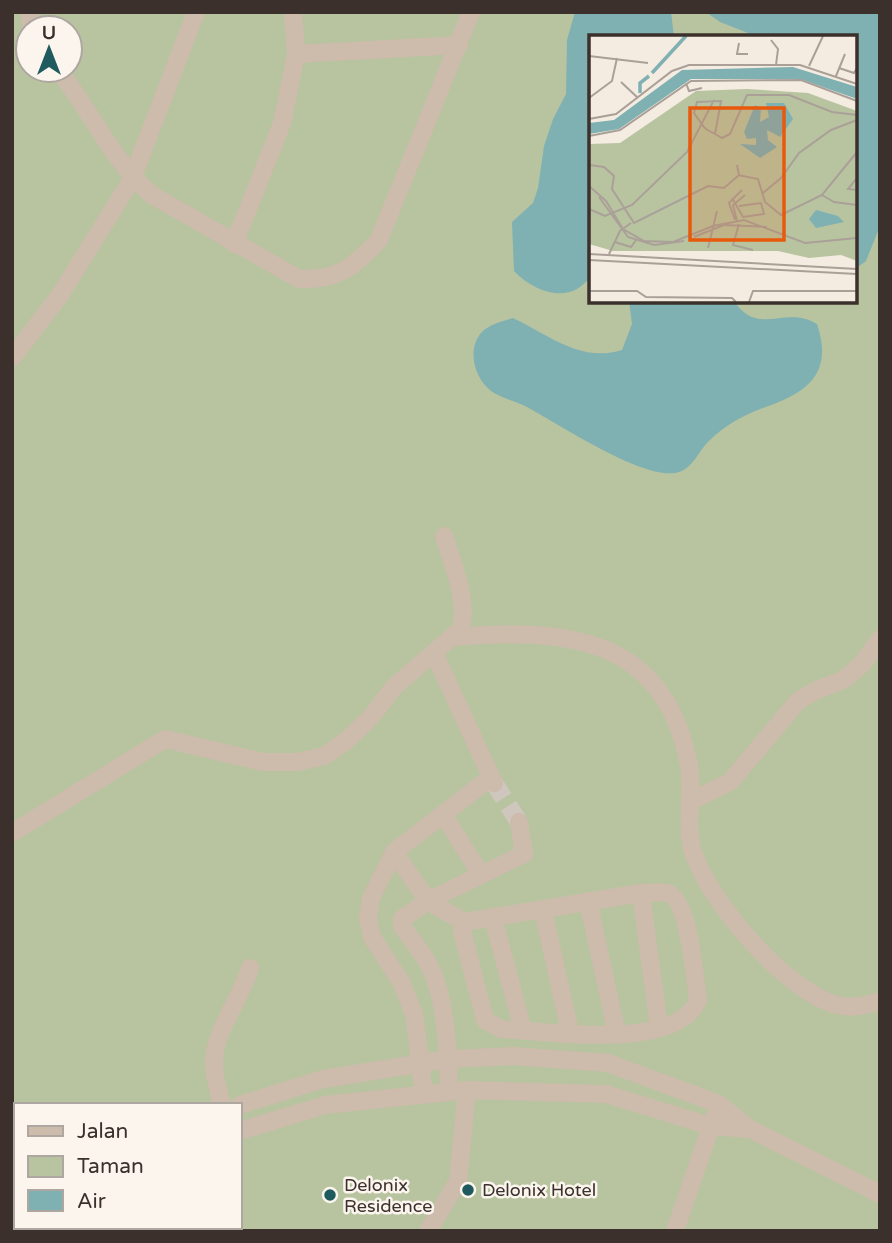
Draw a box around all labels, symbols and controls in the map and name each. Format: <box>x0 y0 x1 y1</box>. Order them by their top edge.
north arrow <box>14 14 84 84</box>
text: U <box>42 22 56 44</box>
inset map <box>589 35 857 303</box>
legend <box>14 1103 242 1229</box>
text: Jalan <box>77 1119 128 1144</box>
text: Taman <box>77 1154 144 1179</box>
place label: Delonix Residence <box>344 1174 432 1217</box>
place label: Delonix Hotel <box>482 1179 596 1201</box>
marker: Delonix Hotel <box>460 1182 476 1198</box>
marker: Delonix Residence <box>322 1187 338 1203</box>
text: Air <box>77 1189 106 1214</box>

